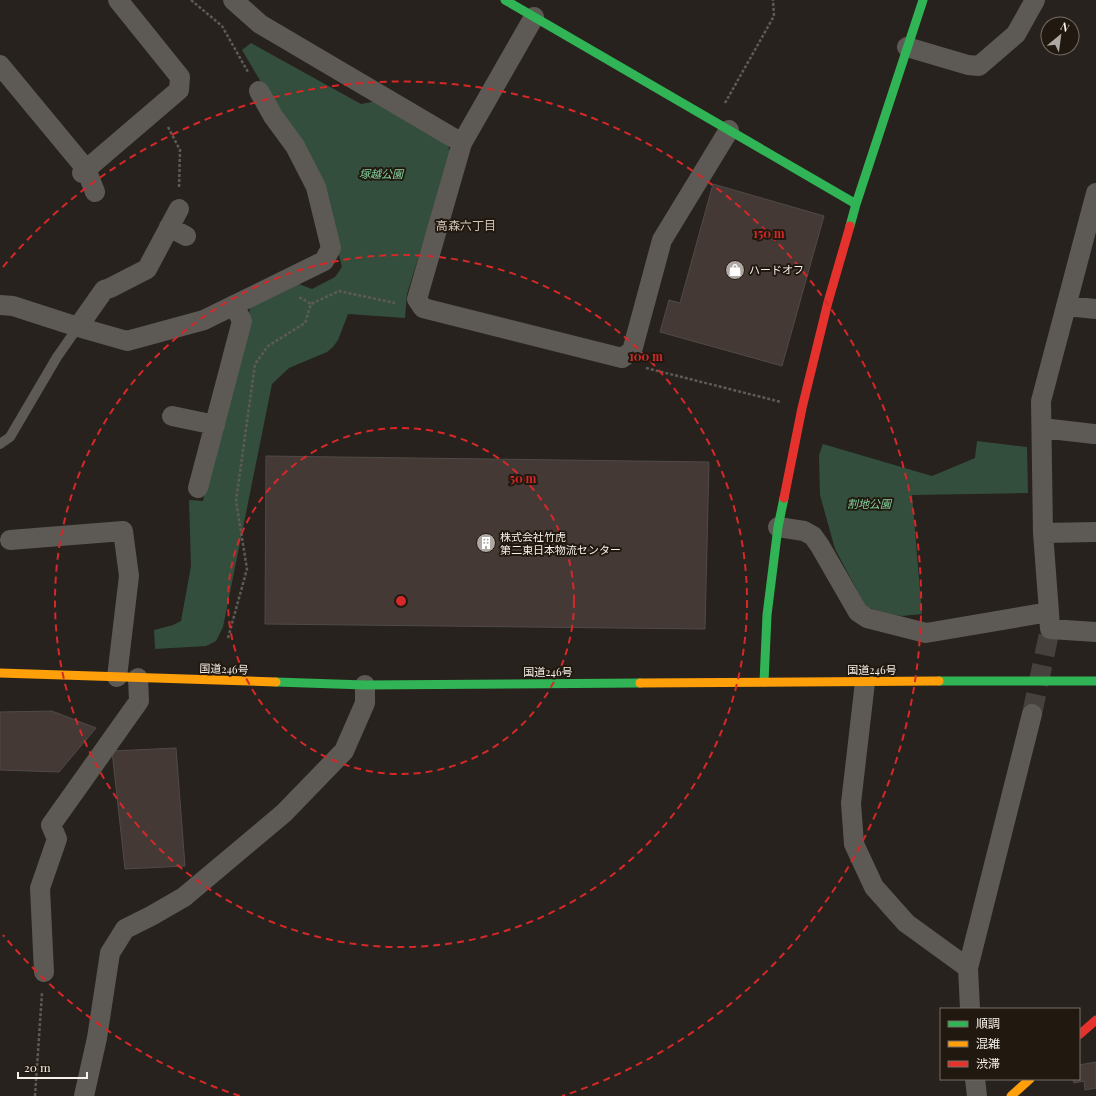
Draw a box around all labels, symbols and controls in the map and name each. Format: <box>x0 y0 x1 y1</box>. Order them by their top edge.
north arrow <box>1040 16 1080 56</box>
text: N <box>1058 18 1072 35</box>
park label: 塚越公園 <box>359 166 405 181</box>
district label: 高森六丁目 <box>436 217 496 233</box>
text: 150 m <box>753 225 785 241</box>
shop icon: ハードオフ <box>724 259 746 281</box>
place label: ハードオフ <box>749 262 804 277</box>
text: 100 m <box>629 348 663 364</box>
text: 50 m <box>510 470 537 486</box>
park label: 割地公園 <box>847 496 893 511</box>
place label: 株式会社竹虎 第二東日本物流センター <box>500 529 621 557</box>
building icon: 株式会社竹虎 第二東日本物流センター <box>475 532 497 554</box>
centre of rings <box>394 594 408 608</box>
street label: 国道246号 <box>199 660 249 677</box>
street label: 国道246号 <box>847 662 897 677</box>
street label: 国道246号 <box>523 664 573 679</box>
legend <box>940 1008 1080 1080</box>
text: 順調 <box>976 1015 1000 1031</box>
text: 混雑 <box>976 1035 1000 1051</box>
scale bar <box>18 1054 87 1080</box>
text: 渋滞 <box>976 1055 1000 1071</box>
text: 20 m <box>24 1059 51 1075</box>

